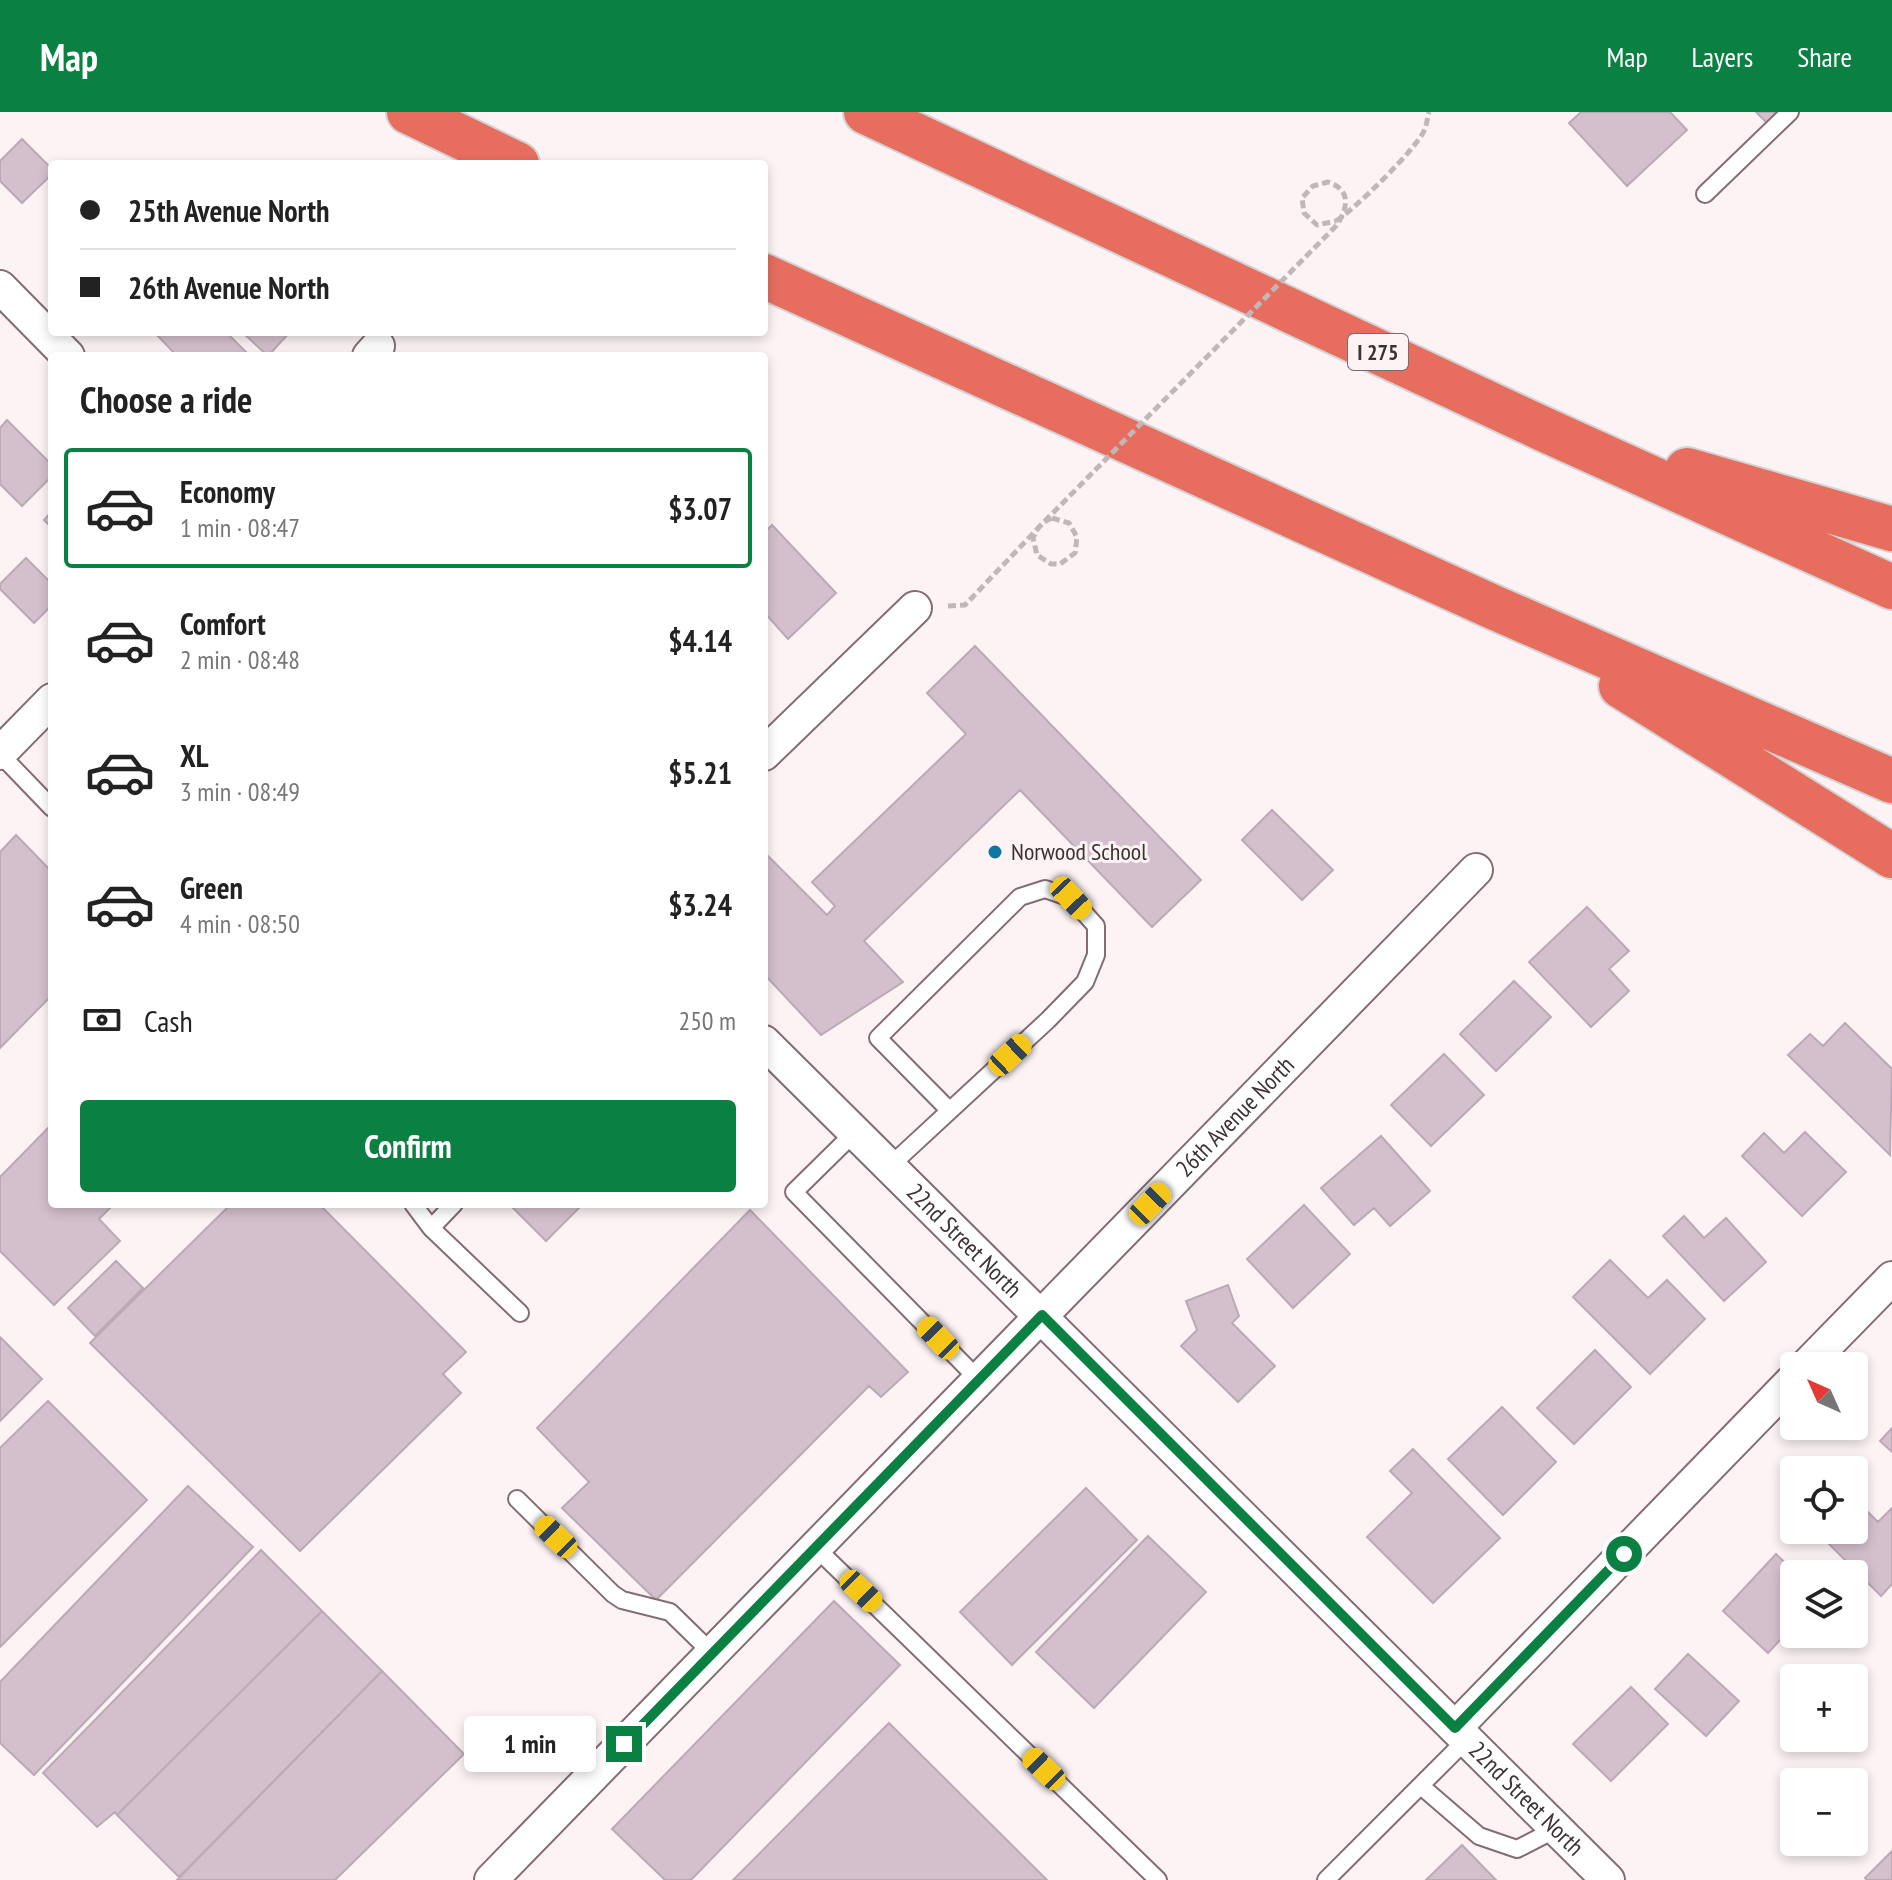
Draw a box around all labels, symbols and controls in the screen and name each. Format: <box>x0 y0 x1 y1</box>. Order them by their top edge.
text: Map <box>40 32 98 81</box>
text: Map <box>1606 38 1648 75</box>
text: Layers <box>1692 38 1753 75</box>
text: Share <box>1797 38 1852 75</box>
text: 25th Avenue North <box>128 191 329 230</box>
text: 26th Avenue North <box>128 268 329 307</box>
road number: I 275 <box>1348 334 1408 370</box>
text: Choose a ride <box>80 376 252 423</box>
icon: car <box>84 472 156 544</box>
text: Economy <box>180 472 275 511</box>
text: $3.07 <box>668 489 732 528</box>
text: 1 min · 08:47 <box>180 511 300 544</box>
icon: car <box>84 604 156 676</box>
text: Comfort <box>180 604 266 643</box>
text: $4.14 <box>668 621 732 660</box>
text: 2 min · 08:48 <box>180 643 300 676</box>
icon: car <box>84 736 156 808</box>
text: XL <box>180 736 209 775</box>
text: $5.21 <box>668 753 732 792</box>
text: 3 min · 08:49 <box>180 775 300 808</box>
place label: Norwood School <box>1011 836 1147 867</box>
marker: Norwood School <box>986 843 1004 861</box>
icon: car <box>84 868 156 940</box>
text: Green <box>180 868 243 907</box>
car <box>1046 872 1096 924</box>
text: $3.24 <box>668 885 732 924</box>
text: 4 min · 08:50 <box>180 907 300 940</box>
icon: cash <box>80 998 124 1042</box>
text: Cash <box>144 1001 193 1040</box>
text: 250 m <box>678 1004 736 1037</box>
car <box>984 1030 1036 1080</box>
street label: 26th Avenue North <box>1169 1050 1301 1183</box>
button: Confirm <box>80 1100 736 1192</box>
street label: 22nd Street North <box>900 1176 1029 1304</box>
car <box>1125 1178 1175 1230</box>
car <box>913 1312 963 1364</box>
north arrow <box>1780 1352 1868 1440</box>
map controls <box>1780 1352 1868 1856</box>
button: locate <box>1780 1456 1868 1544</box>
car <box>530 1512 582 1562</box>
route start <box>1606 1536 1642 1572</box>
button: layers <box>1780 1560 1868 1648</box>
car <box>835 1566 887 1616</box>
button: + <box>1780 1664 1868 1752</box>
callout: 1 min <box>464 1716 596 1772</box>
route end <box>606 1726 642 1762</box>
text: 1 min <box>504 1727 556 1760</box>
street label: 22nd Street North <box>1462 1734 1591 1862</box>
car <box>1018 1744 1070 1794</box>
button: − <box>1780 1768 1868 1856</box>

